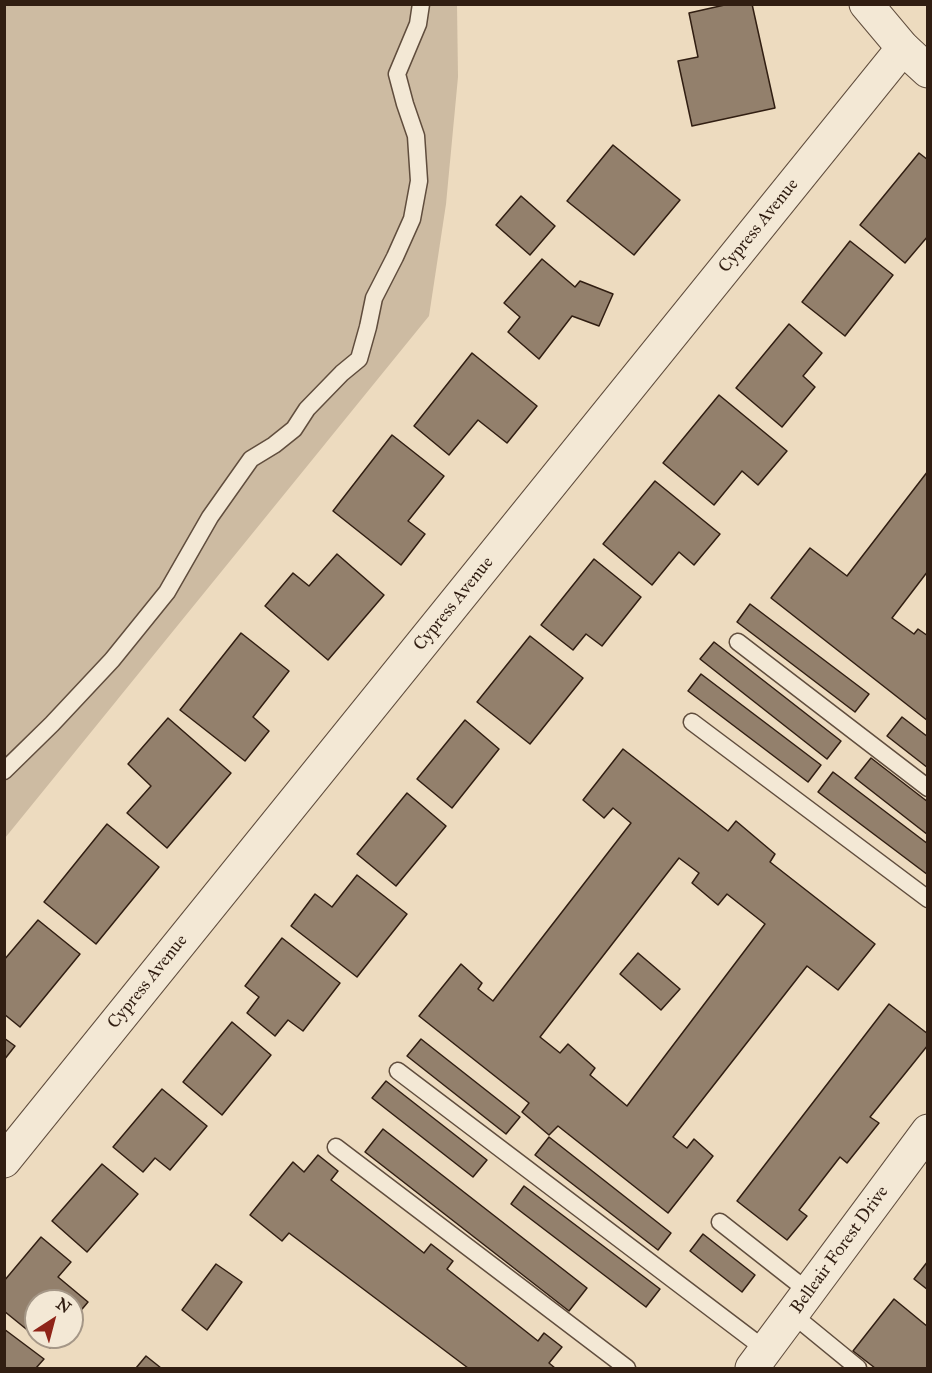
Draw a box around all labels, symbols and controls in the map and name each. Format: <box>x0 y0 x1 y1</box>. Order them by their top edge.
street label: Cypress Avenue <box>714 175 804 277</box>
street label: Cypress Avenue <box>409 553 499 655</box>
street label: Cypress Avenue <box>103 931 193 1033</box>
street label: Belleair Forest Drive <box>786 1182 894 1318</box>
north arrow <box>24 1289 84 1349</box>
text: N <box>53 1294 75 1317</box>

